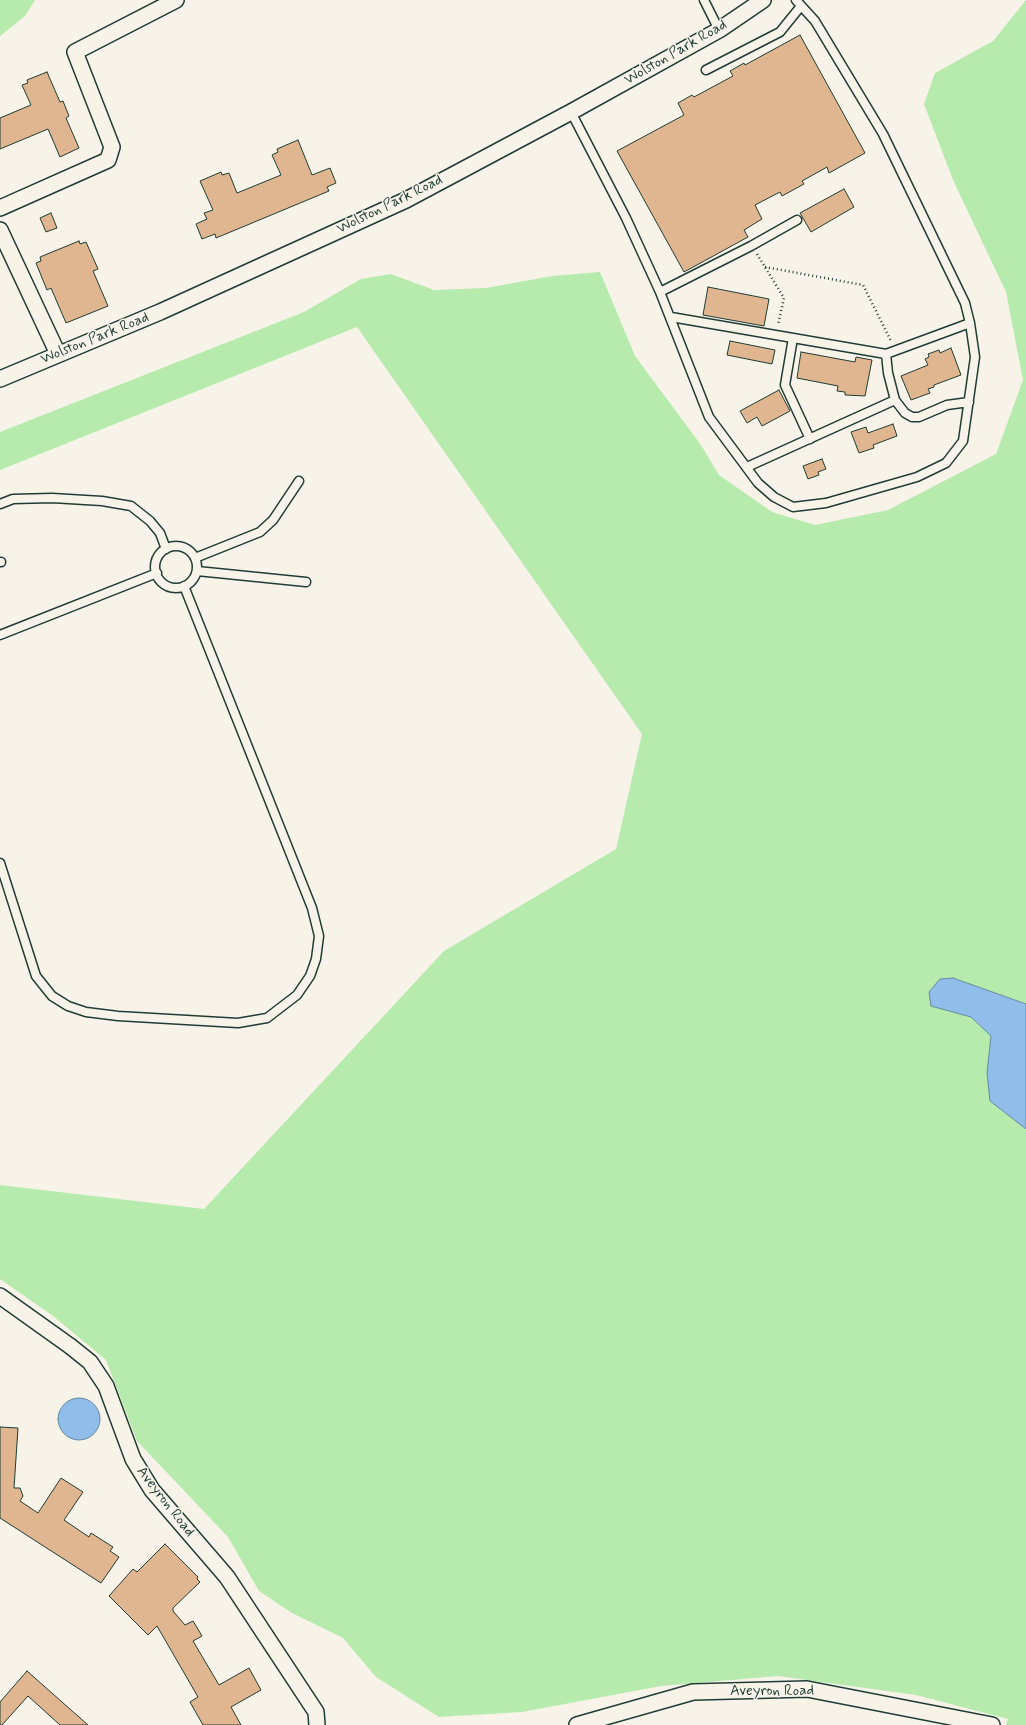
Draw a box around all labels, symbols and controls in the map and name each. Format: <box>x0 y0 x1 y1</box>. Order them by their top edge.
street label: Wolston Park Road <box>621 16 731 90</box>
street label: Wolston Park Road <box>334 172 446 238</box>
street label: Wolston Park Road <box>38 309 152 369</box>
street label: Aveyron Road <box>132 1463 198 1541</box>
street label: Aveyron Road <box>730 1683 814 1701</box>

